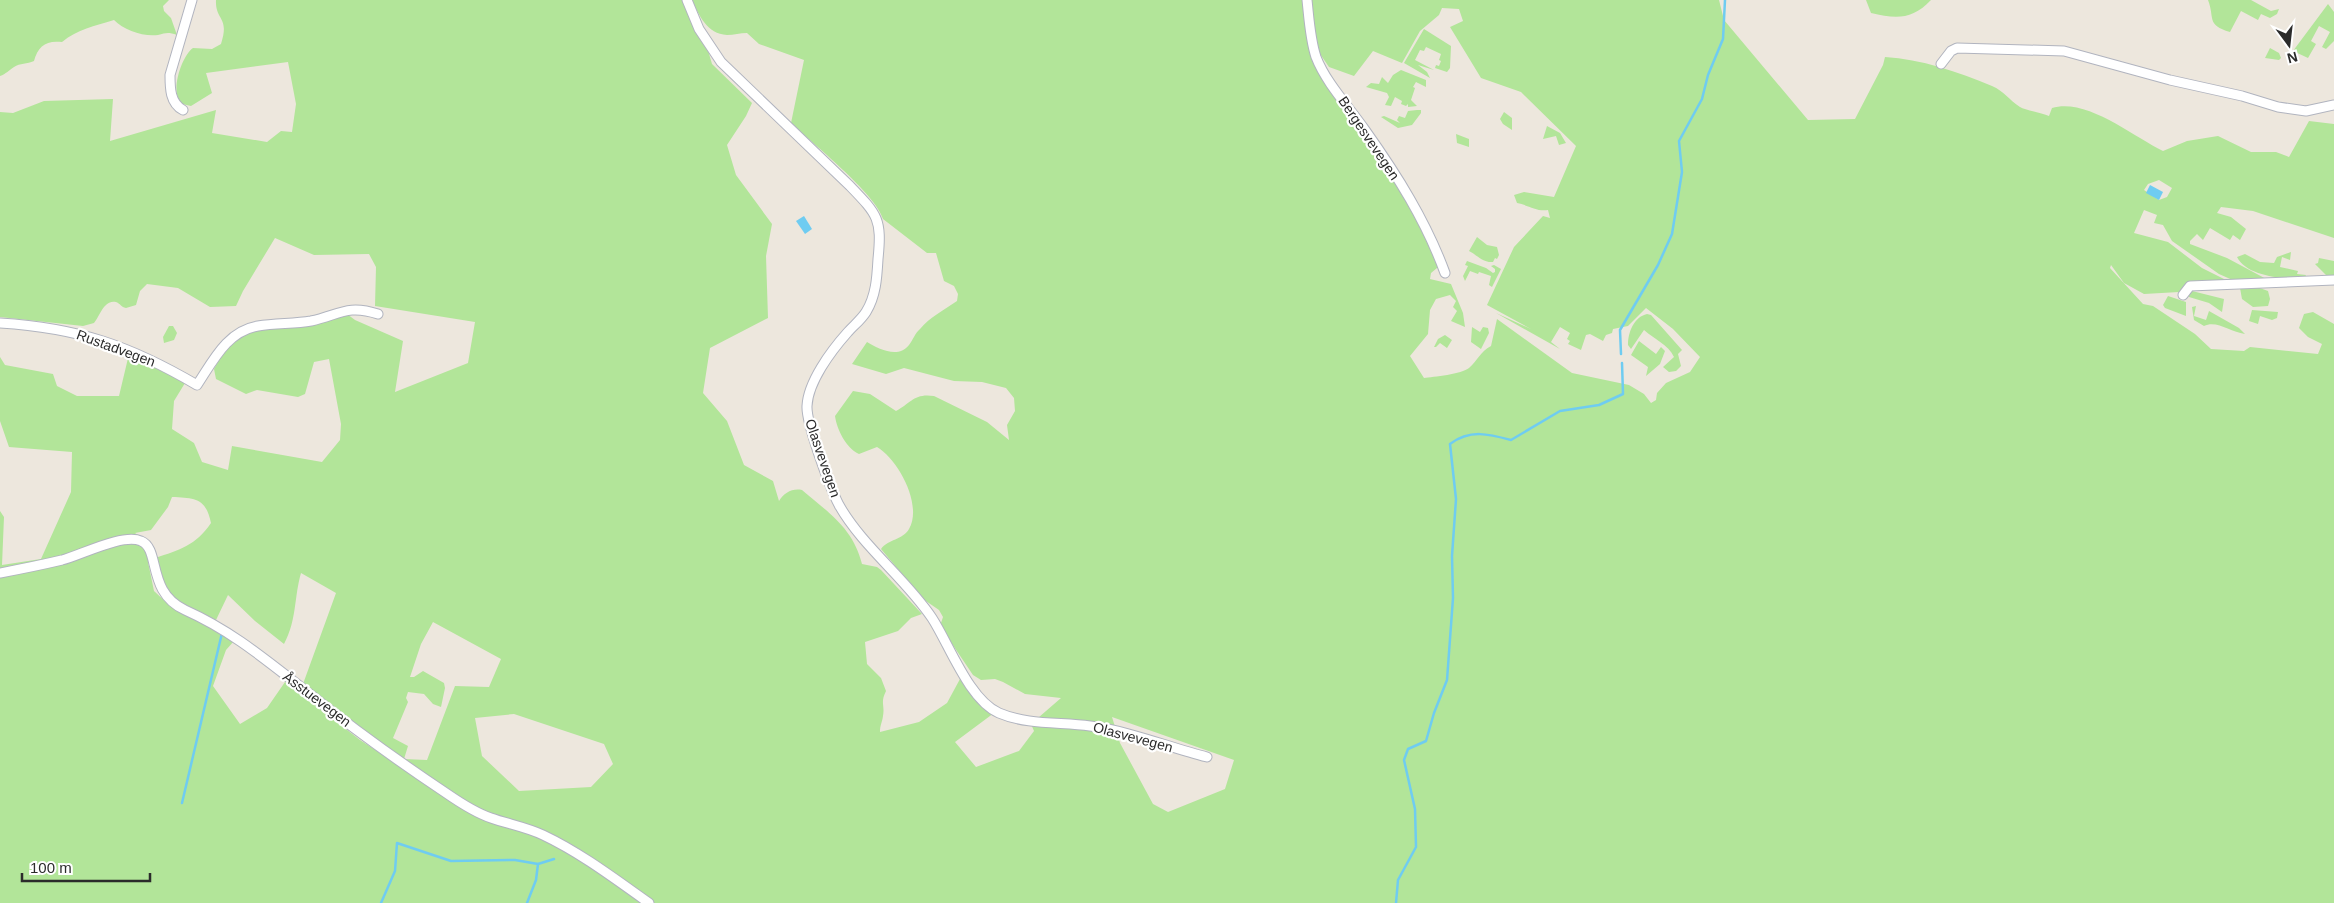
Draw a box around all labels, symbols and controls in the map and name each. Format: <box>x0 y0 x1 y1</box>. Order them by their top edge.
north arrow <box>2264 20 2314 70</box>
text: N <box>2285 49 2299 67</box>
street label: Bergesvevegen <box>1335 93 1403 183</box>
street label: Rustadvegen <box>74 326 158 370</box>
street label: Olasvevegen <box>802 417 844 499</box>
street label: Åsstuevegen <box>280 668 354 730</box>
street label: Olasvevegen <box>1091 719 1175 755</box>
scale bar <box>22 850 150 882</box>
text: 100 m <box>30 859 72 876</box>

